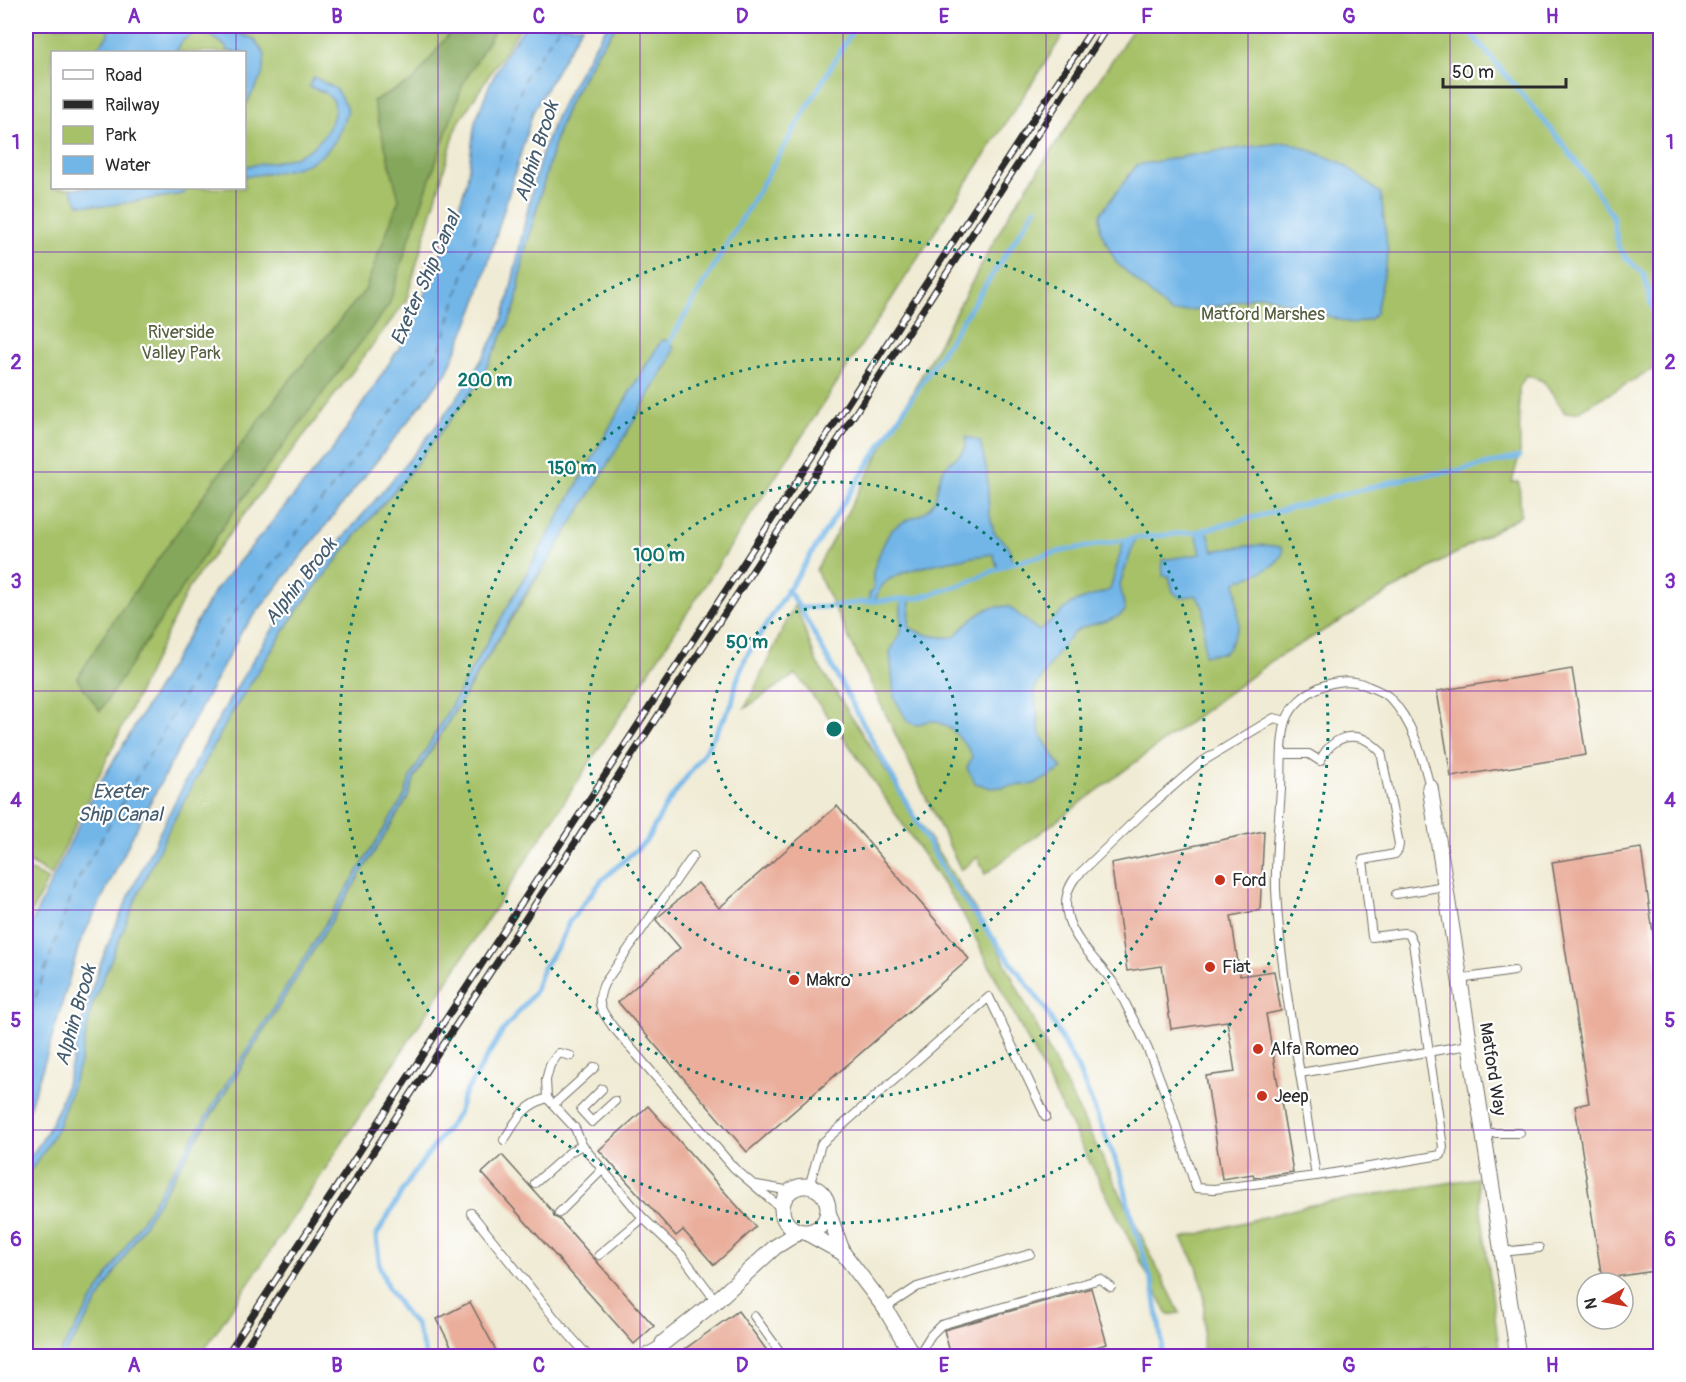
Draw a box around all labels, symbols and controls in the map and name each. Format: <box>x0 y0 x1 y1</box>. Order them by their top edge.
text: A <box>128 4 141 29</box>
text: B <box>331 4 343 29</box>
text: C <box>533 4 545 29</box>
text: D <box>736 4 749 29</box>
text: E <box>939 4 950 29</box>
text: F <box>1141 4 1153 29</box>
text: G <box>1342 4 1356 29</box>
text: H <box>1546 4 1559 29</box>
legend <box>51 51 246 189</box>
scale bar <box>1443 51 1566 89</box>
text: 50 m <box>1452 61 1494 84</box>
text: Road <box>105 64 142 87</box>
text: Railway <box>105 94 160 117</box>
water label: Alphin Brook <box>509 96 565 204</box>
text: Park <box>105 124 137 147</box>
text: 1 <box>12 130 20 155</box>
text: 1 <box>1666 130 1674 155</box>
text: Water <box>105 154 151 177</box>
water label: Exeter Ship Canal <box>385 205 467 349</box>
park label: Matford Marshes <box>1201 303 1325 326</box>
park label: Riverside Valley Park <box>141 321 221 365</box>
text: 2 <box>10 350 22 375</box>
text: 2 <box>1664 350 1676 375</box>
text: 200 m <box>458 369 512 392</box>
text: 150 m <box>548 457 597 480</box>
water label: Alphin Brook <box>259 531 343 630</box>
text: 100 m <box>633 544 685 567</box>
text: 3 <box>10 569 22 594</box>
text: 3 <box>1664 569 1676 594</box>
text: 50 m <box>726 631 768 654</box>
centre of rings <box>824 719 844 739</box>
water label: Exeter Ship Canal <box>78 779 165 827</box>
text: 4 <box>10 788 22 813</box>
text: 4 <box>1664 788 1676 813</box>
place label: Ford <box>1232 869 1267 892</box>
marker: Ford <box>1213 873 1227 887</box>
place label: Fiat <box>1222 956 1252 979</box>
water label: Alphin Brook <box>49 960 102 1068</box>
marker: Fiat <box>1203 960 1217 974</box>
place label: Makro <box>806 969 851 992</box>
marker: Makro <box>787 973 801 987</box>
text: 5 <box>11 1008 22 1033</box>
text: 5 <box>1665 1008 1676 1033</box>
street label: Matford Way <box>1474 1021 1511 1118</box>
place label: Alfa Romeo <box>1270 1038 1359 1061</box>
marker: Alfa Romeo <box>1251 1042 1265 1056</box>
place label: Jeep <box>1274 1085 1309 1108</box>
marker: Jeep <box>1255 1089 1269 1103</box>
text: 6 <box>10 1227 22 1252</box>
text: 6 <box>1664 1227 1676 1252</box>
north arrow <box>1575 1271 1635 1331</box>
text: N <box>1580 1296 1602 1310</box>
text: A <box>128 1353 141 1378</box>
text: B <box>331 1353 343 1378</box>
text: C <box>533 1353 545 1378</box>
text: D <box>736 1353 749 1378</box>
text: E <box>939 1353 950 1378</box>
text: F <box>1141 1353 1153 1378</box>
text: G <box>1342 1353 1356 1378</box>
text: H <box>1546 1353 1559 1378</box>

